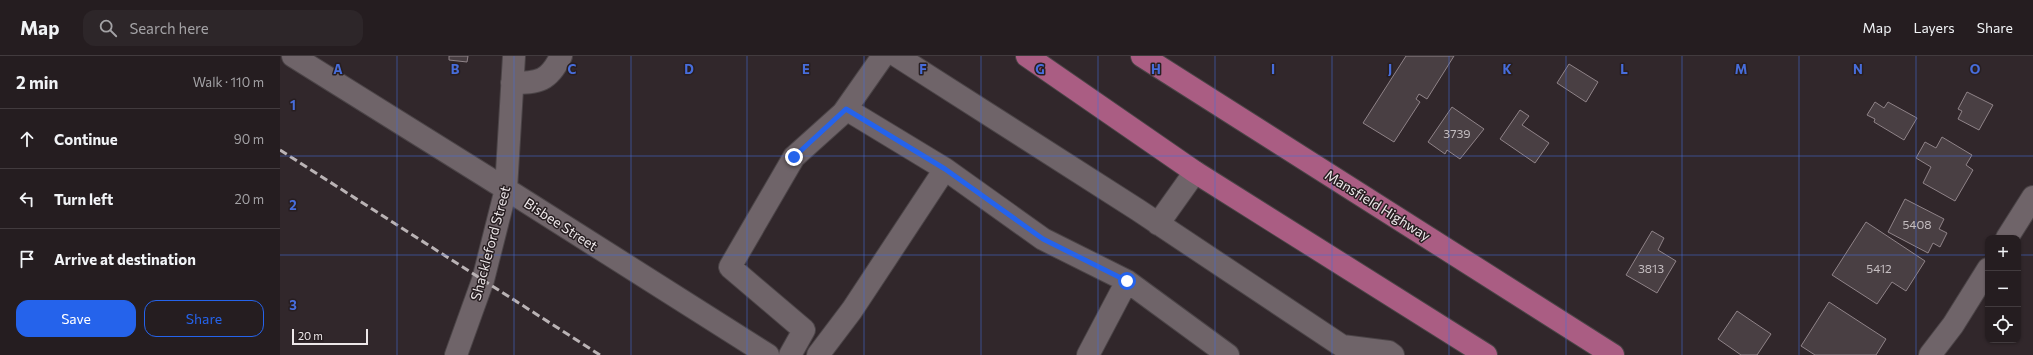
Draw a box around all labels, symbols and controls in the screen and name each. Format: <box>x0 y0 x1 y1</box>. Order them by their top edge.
search box <box>83 10 363 46</box>
text: Map <box>20 16 59 39</box>
icon: search <box>97 17 119 39</box>
text: Search here <box>129 19 209 37</box>
text: Map <box>1863 19 1891 36</box>
text: Layers <box>1913 19 1955 36</box>
text: Share <box>1977 19 2013 36</box>
text: A <box>333 61 343 77</box>
text: B <box>451 61 460 77</box>
text: C <box>568 61 577 77</box>
text: D <box>684 61 694 77</box>
text: E <box>802 61 810 77</box>
text: F <box>919 61 927 77</box>
text: G <box>1035 61 1045 77</box>
text: H <box>1151 61 1161 77</box>
text: I <box>1271 61 1275 77</box>
text: J <box>1388 61 1392 77</box>
text: K <box>1502 61 1512 77</box>
text: L <box>1620 61 1628 77</box>
text: M <box>1735 61 1747 77</box>
text: N <box>1853 61 1863 77</box>
text: O <box>1970 61 1981 77</box>
text: 2 min <box>16 72 58 93</box>
text: Walk · 110 m <box>193 74 264 90</box>
text: 1 <box>290 97 296 113</box>
house number: 3739 <box>1443 126 1471 140</box>
icon: ahead <box>16 128 38 150</box>
text: Continue <box>54 130 118 148</box>
text: 90 m <box>234 131 264 147</box>
route end <box>785 148 803 166</box>
street label: Mansfield Highway <box>1322 166 1434 244</box>
street label: Shackleford Street <box>466 183 514 302</box>
icon: left <box>16 188 38 210</box>
text: Turn left <box>54 190 113 208</box>
text: 20 m <box>235 191 264 207</box>
street label: Bisbee Street <box>521 194 601 254</box>
text: 2 <box>289 197 297 213</box>
house number: 5408 <box>1902 217 1932 231</box>
map controls <box>1985 235 2021 343</box>
button: + <box>1985 235 2021 271</box>
icon: arrive <box>16 248 38 270</box>
text: Arrive at destination <box>54 250 196 268</box>
house number: 3813 <box>1638 261 1664 275</box>
house number: 5412 <box>1866 261 1892 275</box>
button: − <box>1985 271 2021 307</box>
route start <box>1118 272 1136 290</box>
text: 3 <box>289 297 297 313</box>
button: Save <box>16 300 136 337</box>
button: Share <box>144 300 264 337</box>
button: locate <box>1985 307 2021 343</box>
scale bar <box>292 327 368 346</box>
text: 20 m <box>298 329 323 342</box>

